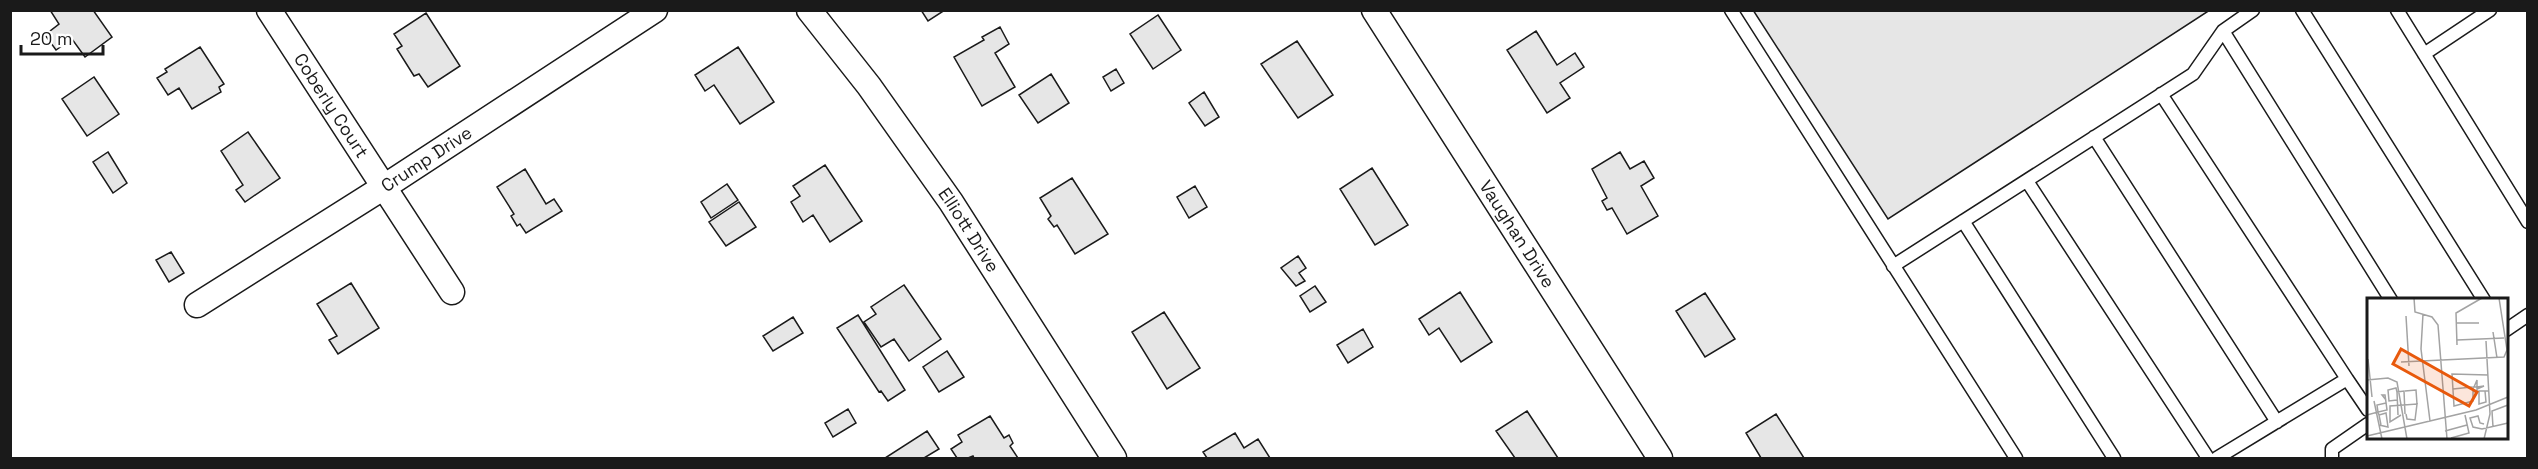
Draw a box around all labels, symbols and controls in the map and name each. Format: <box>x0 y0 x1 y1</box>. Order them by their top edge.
scale bar <box>21 18 104 56</box>
text: 20 m <box>30 27 73 50</box>
street label: Coberly Court <box>289 49 374 162</box>
street label: Crump Drive <box>376 121 476 197</box>
street label: Vaughan Drive <box>1475 176 1560 292</box>
street label: Elliott Drive <box>933 183 1005 277</box>
inset map <box>2367 298 2508 439</box>

